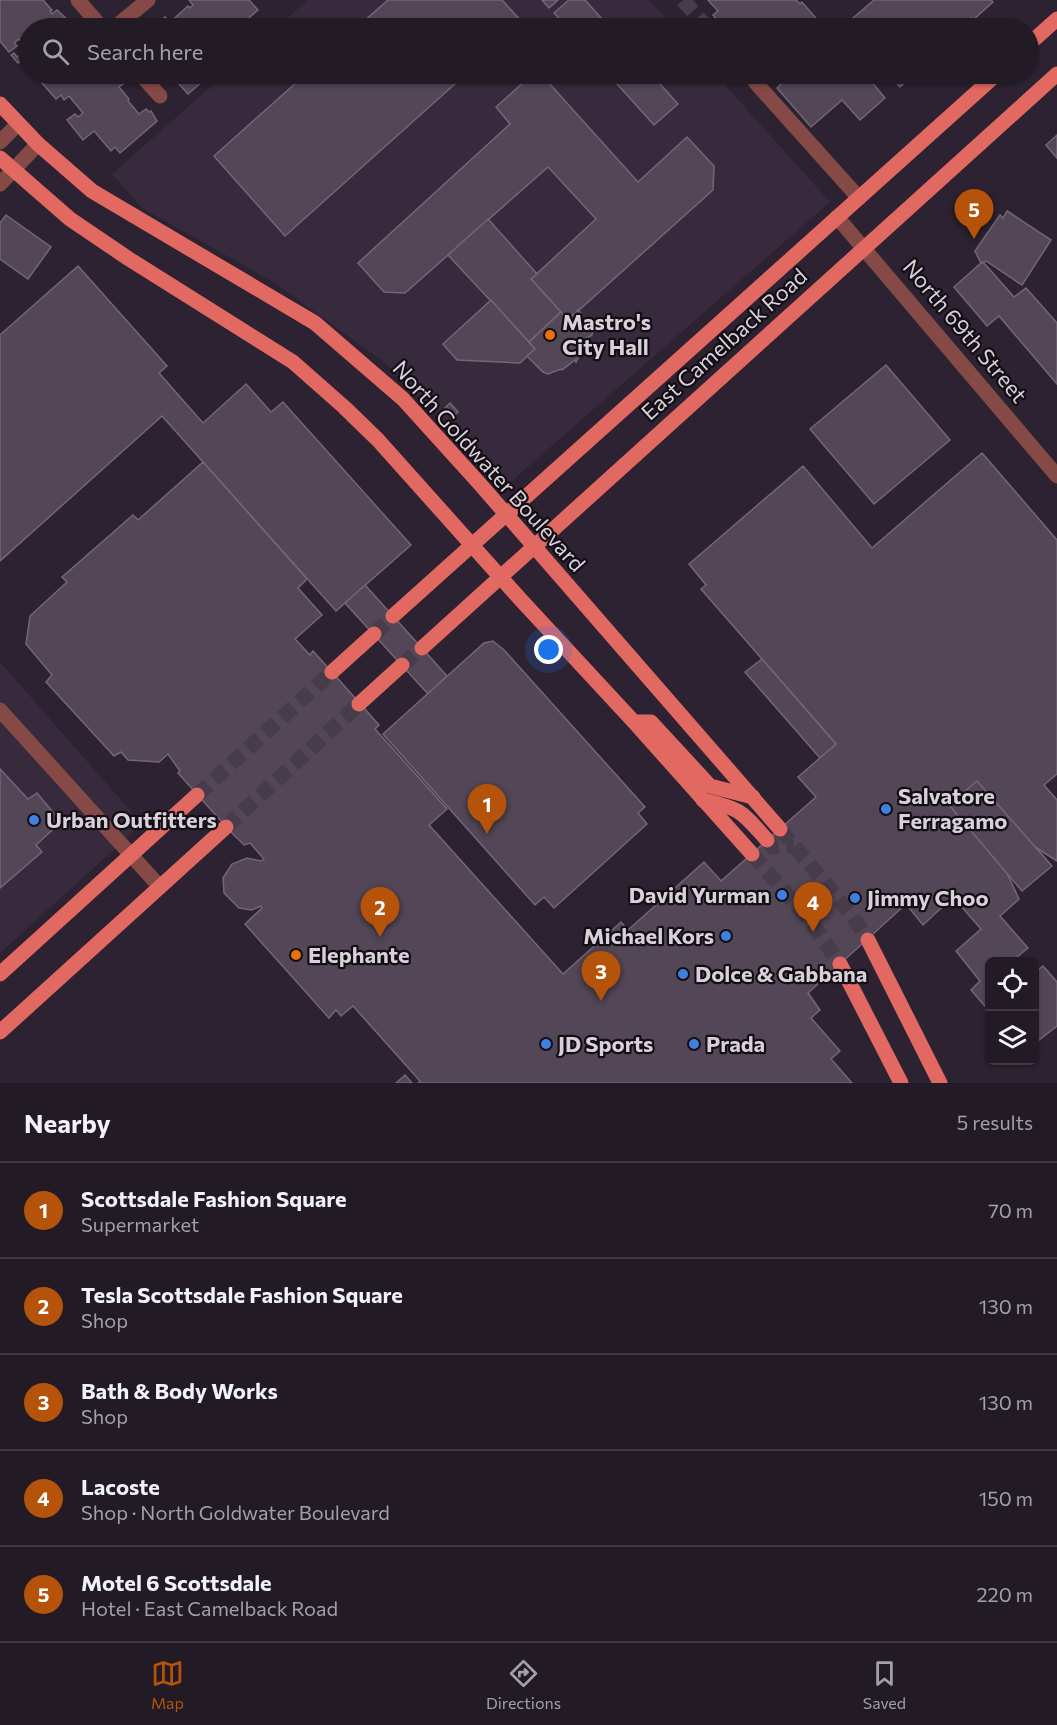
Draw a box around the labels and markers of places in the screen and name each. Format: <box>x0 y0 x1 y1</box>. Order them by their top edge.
pin: 5 <box>954 190 994 239</box>
place label: Mastro's City Hall <box>562 308 651 360</box>
marker: Mastro's City Hall <box>543 328 557 342</box>
place label: Salvatore Ferragamo <box>898 782 1008 834</box>
pin: 1 <box>468 784 506 834</box>
marker: Salvatore Ferragamo <box>879 802 893 816</box>
place label: Urban Outfitters <box>46 806 217 833</box>
marker: Urban Outfitters <box>27 813 41 827</box>
place label: David Yurman <box>629 881 770 908</box>
pin: 4 <box>794 882 832 932</box>
place label: Jimmy Choo <box>867 884 989 911</box>
pin: 2 <box>360 888 400 937</box>
marker: David Yurman <box>775 888 789 902</box>
marker: Jimmy Choo <box>848 891 862 905</box>
place label: Michael Kors <box>583 922 714 949</box>
marker: Michael Kors <box>719 929 733 943</box>
place label: Elephante <box>308 941 410 968</box>
marker: Elephante <box>289 948 303 962</box>
pin: 3 <box>582 952 620 1001</box>
place label: Dolce & Gabbana <box>695 960 867 987</box>
marker: Dolce & Gabbana <box>676 967 690 981</box>
place label: JD Sports <box>558 1030 653 1057</box>
place label: Prada <box>706 1030 765 1057</box>
marker: JD Sports <box>539 1037 553 1051</box>
marker: Prada <box>687 1037 701 1051</box>

